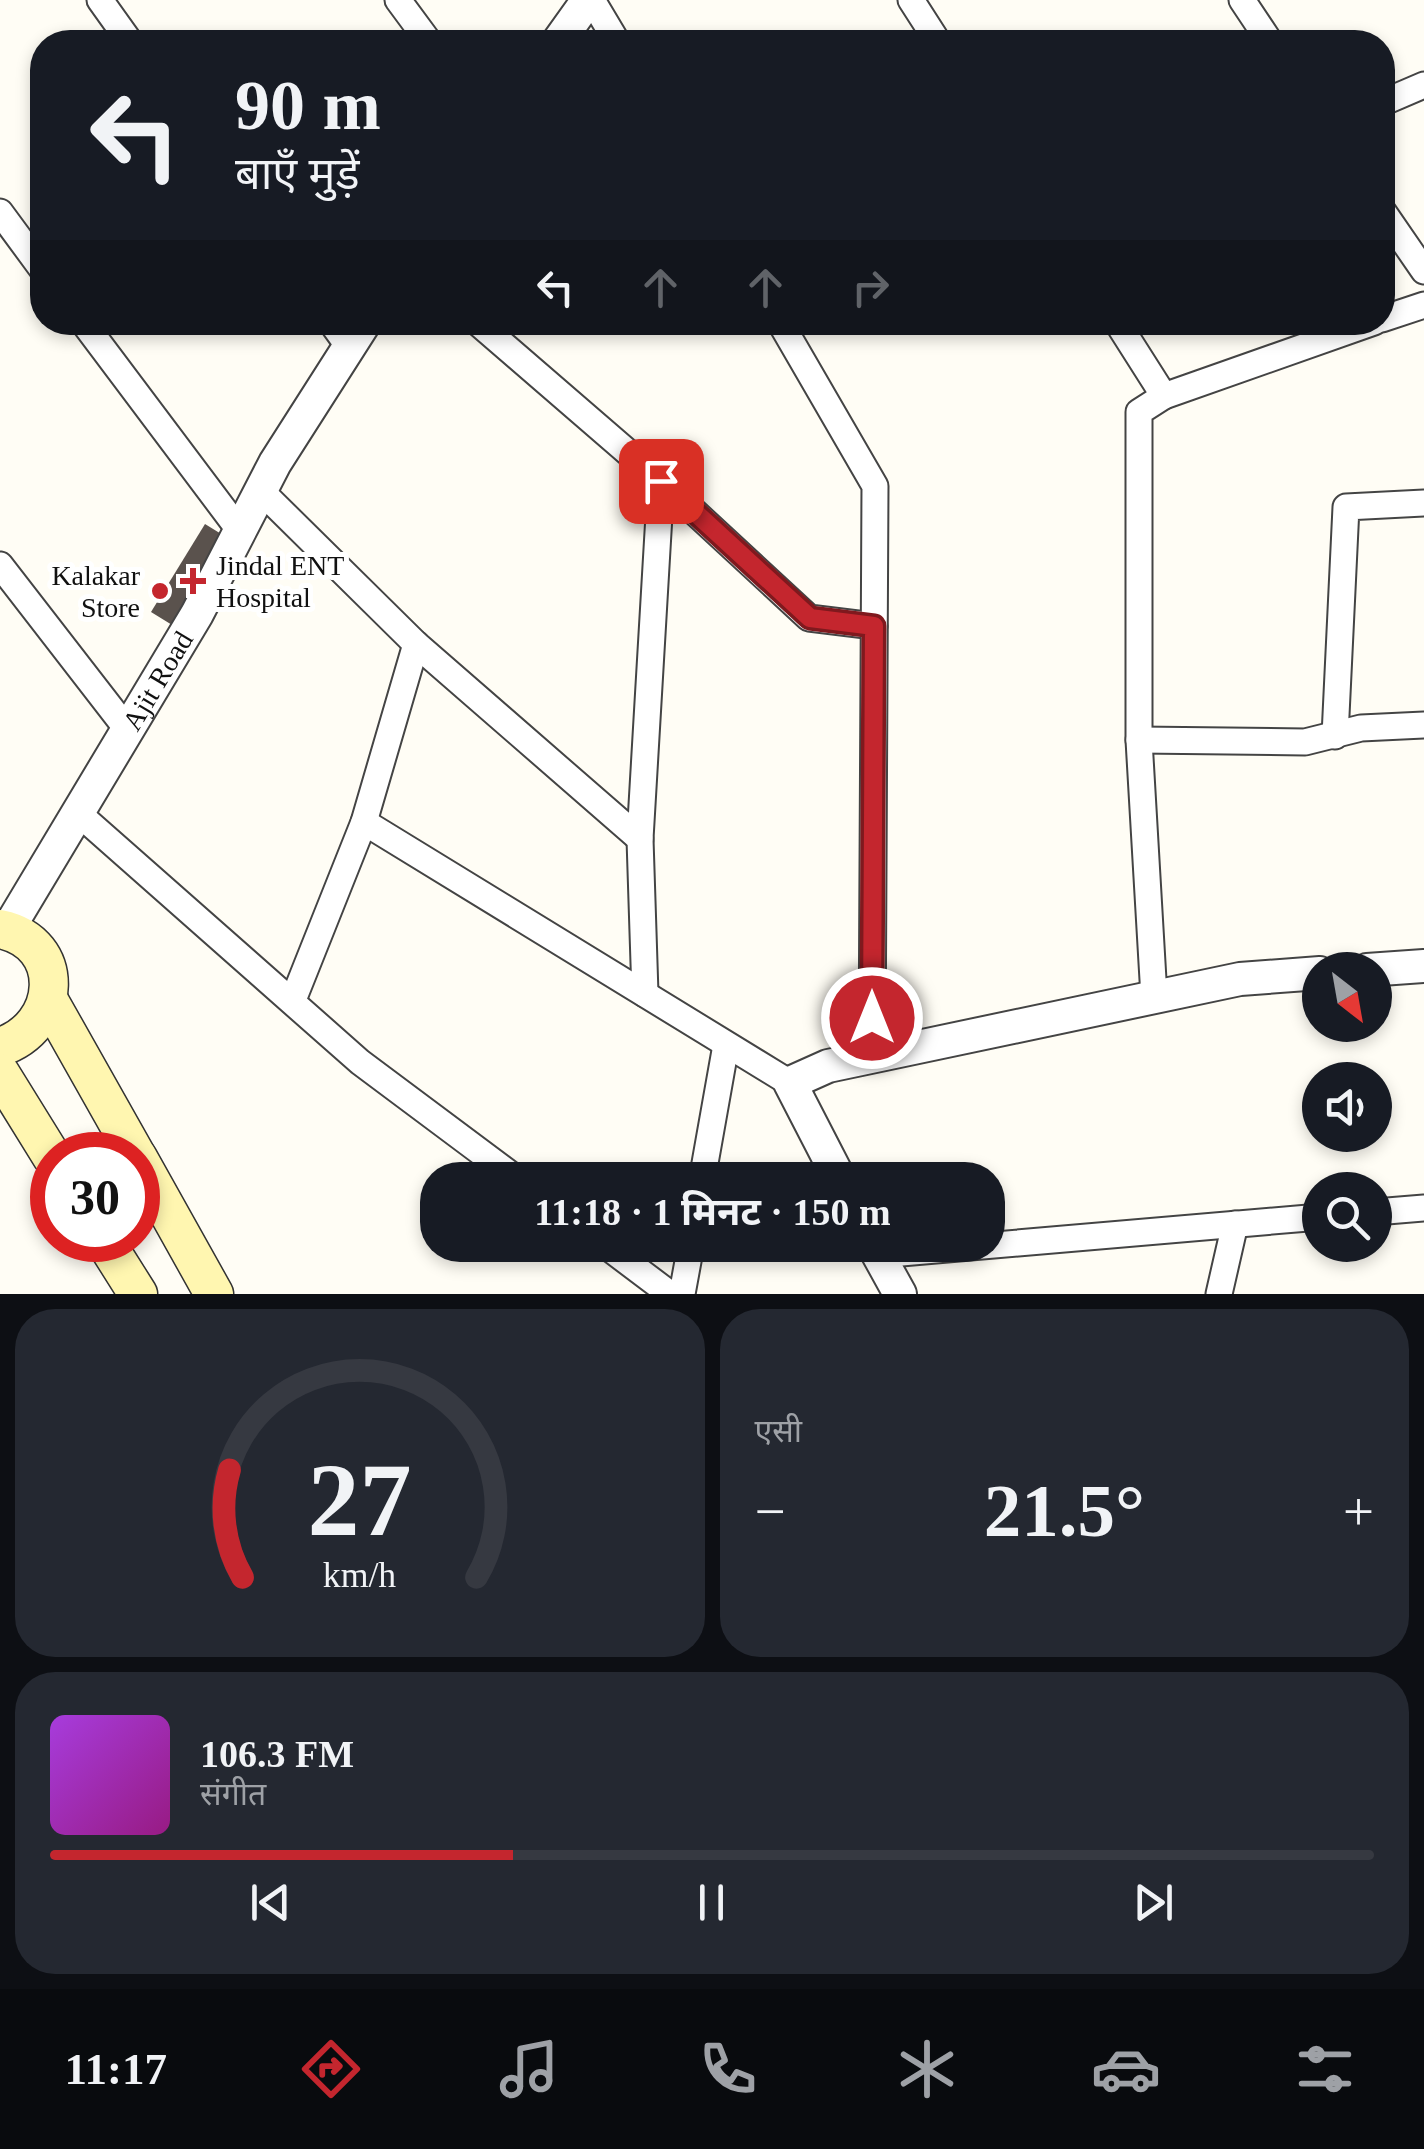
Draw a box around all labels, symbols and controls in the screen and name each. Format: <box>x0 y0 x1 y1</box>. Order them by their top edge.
text: 90 m <box>235 67 381 144</box>
icon: left <box>70 70 200 200</box>
text: बाएँ मुड़ें <box>235 149 359 199</box>
icon: left <box>528 260 583 315</box>
icon: ahead <box>633 260 688 315</box>
icon: ahead <box>738 260 793 315</box>
icon: right <box>843 260 898 315</box>
pin <box>619 439 704 524</box>
icon: arrive <box>634 454 689 509</box>
place label: Jindal ENT Hospital <box>216 550 344 613</box>
place label: Kalakar Store <box>51 560 141 623</box>
marker: Jindal ENT Hospital <box>180 568 206 594</box>
marker: Kalakar Store <box>149 580 171 602</box>
street label: Ajit Road <box>116 626 199 736</box>
north arrow <box>1302 952 1392 1042</box>
map controls <box>1302 952 1392 1262</box>
position arrow <box>820 966 924 1070</box>
button: sound <box>1302 1062 1392 1152</box>
speed limit sign: 30 <box>30 1132 160 1262</box>
button: search <box>1302 1172 1392 1262</box>
text: 11:18 · 1 मिनट · 150 m <box>534 1191 891 1233</box>
text: एसी <box>755 1413 802 1449</box>
text: 27 <box>308 1442 412 1557</box>
text: 21.5° <box>984 1469 1145 1552</box>
text: − <box>755 1481 786 1542</box>
text: + <box>1343 1481 1374 1542</box>
text: km/h <box>323 1555 397 1595</box>
text: 106.3 FM <box>200 1733 354 1775</box>
text: संगीत <box>200 1776 266 1812</box>
icon: previous <box>243 1875 298 1930</box>
icon: pause <box>684 1875 739 1930</box>
icon: next <box>1126 1875 1181 1930</box>
icon: directions <box>296 2034 366 2104</box>
icon: music <box>494 2034 564 2104</box>
icon: phone <box>693 2034 763 2104</box>
icon: climate <box>892 2034 962 2104</box>
icon: car <box>1091 2034 1161 2104</box>
icon: filters <box>1290 2034 1360 2104</box>
text: 11:17 <box>64 2044 167 2094</box>

